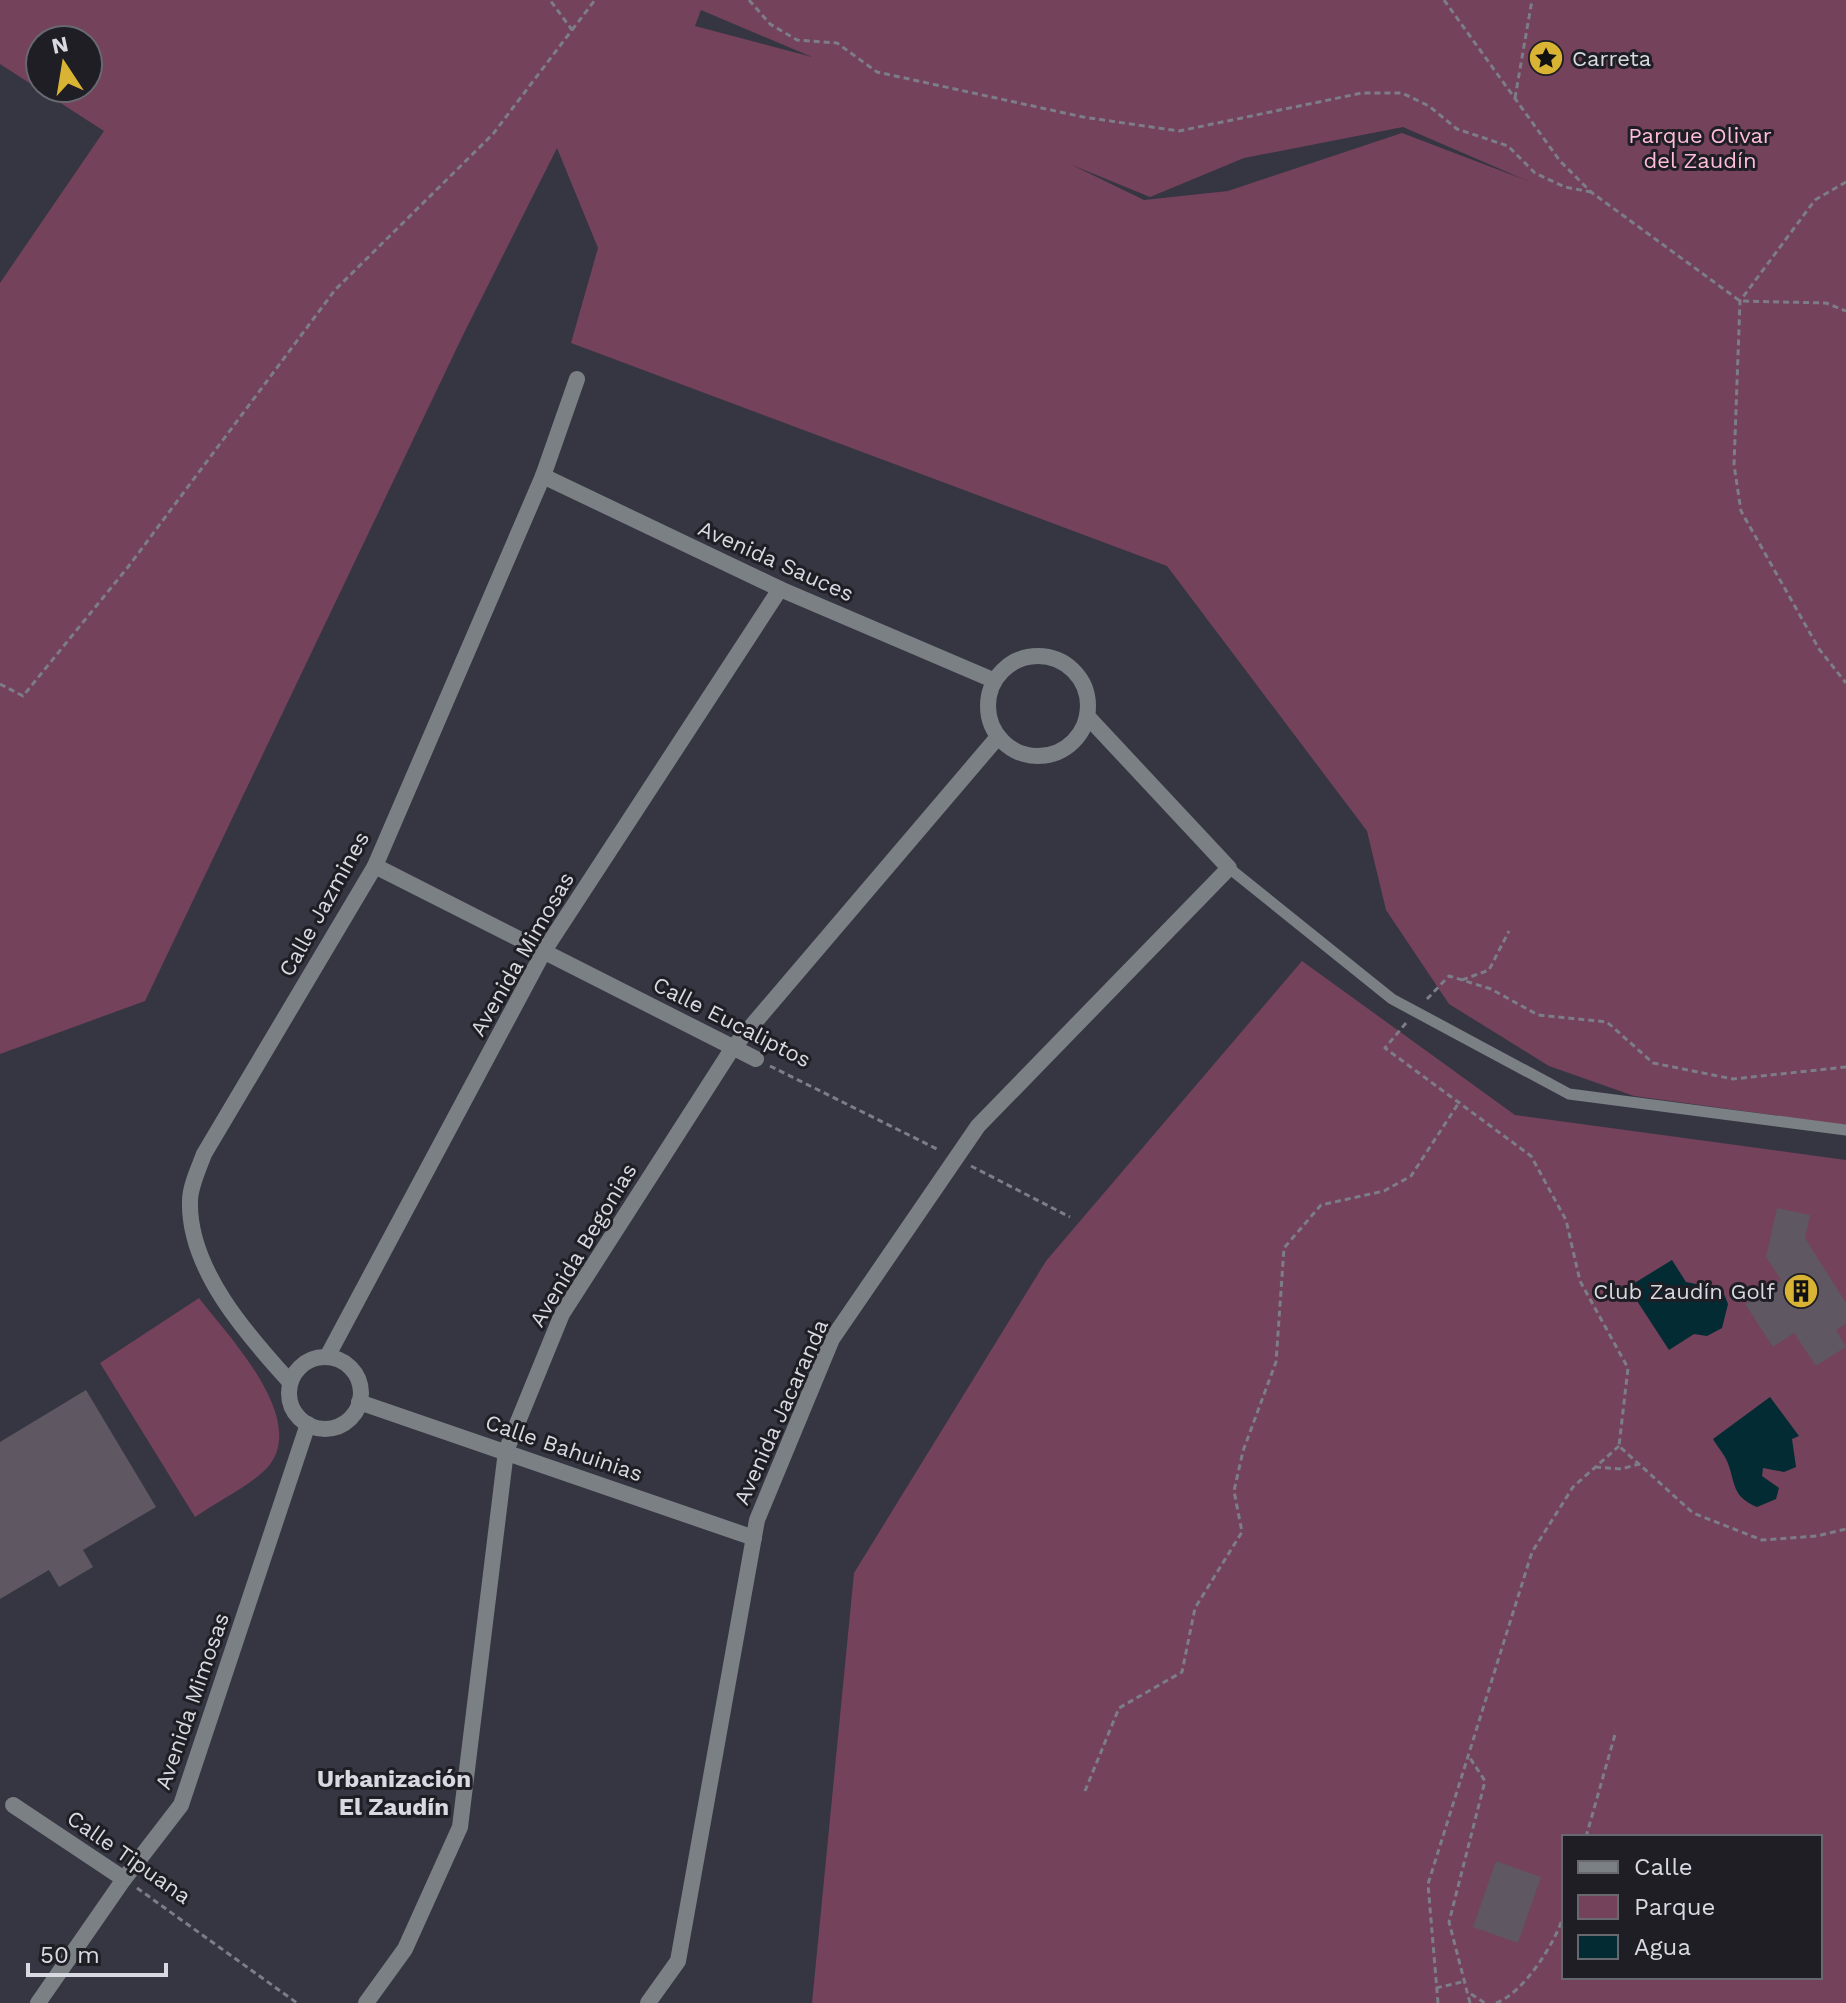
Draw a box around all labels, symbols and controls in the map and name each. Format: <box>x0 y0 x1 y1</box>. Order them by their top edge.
north arrow <box>24 24 104 104</box>
text: N <box>49 31 71 59</box>
place icon: Carreta <box>1527 39 1565 77</box>
place label: Carreta <box>1572 46 1651 71</box>
park label: Parque Olivar del Zaudín <box>1628 123 1772 173</box>
street label: Avenida Sauces <box>695 516 857 606</box>
street label: Calle Jazmines <box>274 827 374 981</box>
street label: Avenida Mimosas <box>465 868 579 1040</box>
street label: Calle Eucaliptos <box>649 971 815 1073</box>
street label: Avenida Begonias <box>524 1159 642 1331</box>
building icon: Club Zaudín Golf <box>1782 1272 1820 1310</box>
place label: Club Zaudín Golf <box>1593 1279 1775 1304</box>
street label: Avenida Jacaranda <box>729 1315 833 1509</box>
street label: Calle Bahuinias <box>482 1409 646 1487</box>
street label: Avenida Mimosas <box>150 1609 234 1793</box>
district label: Urbanización El Zaudín <box>317 1765 471 1821</box>
street label: Calle Tipuana <box>62 1805 196 1909</box>
legend <box>1562 1835 1822 1979</box>
text: Calle <box>1634 1853 1693 1881</box>
text: Parque <box>1634 1893 1715 1921</box>
scale bar <box>28 1927 166 1977</box>
text: Agua <box>1634 1933 1691 1961</box>
text: 50 m <box>40 1941 100 1969</box>

